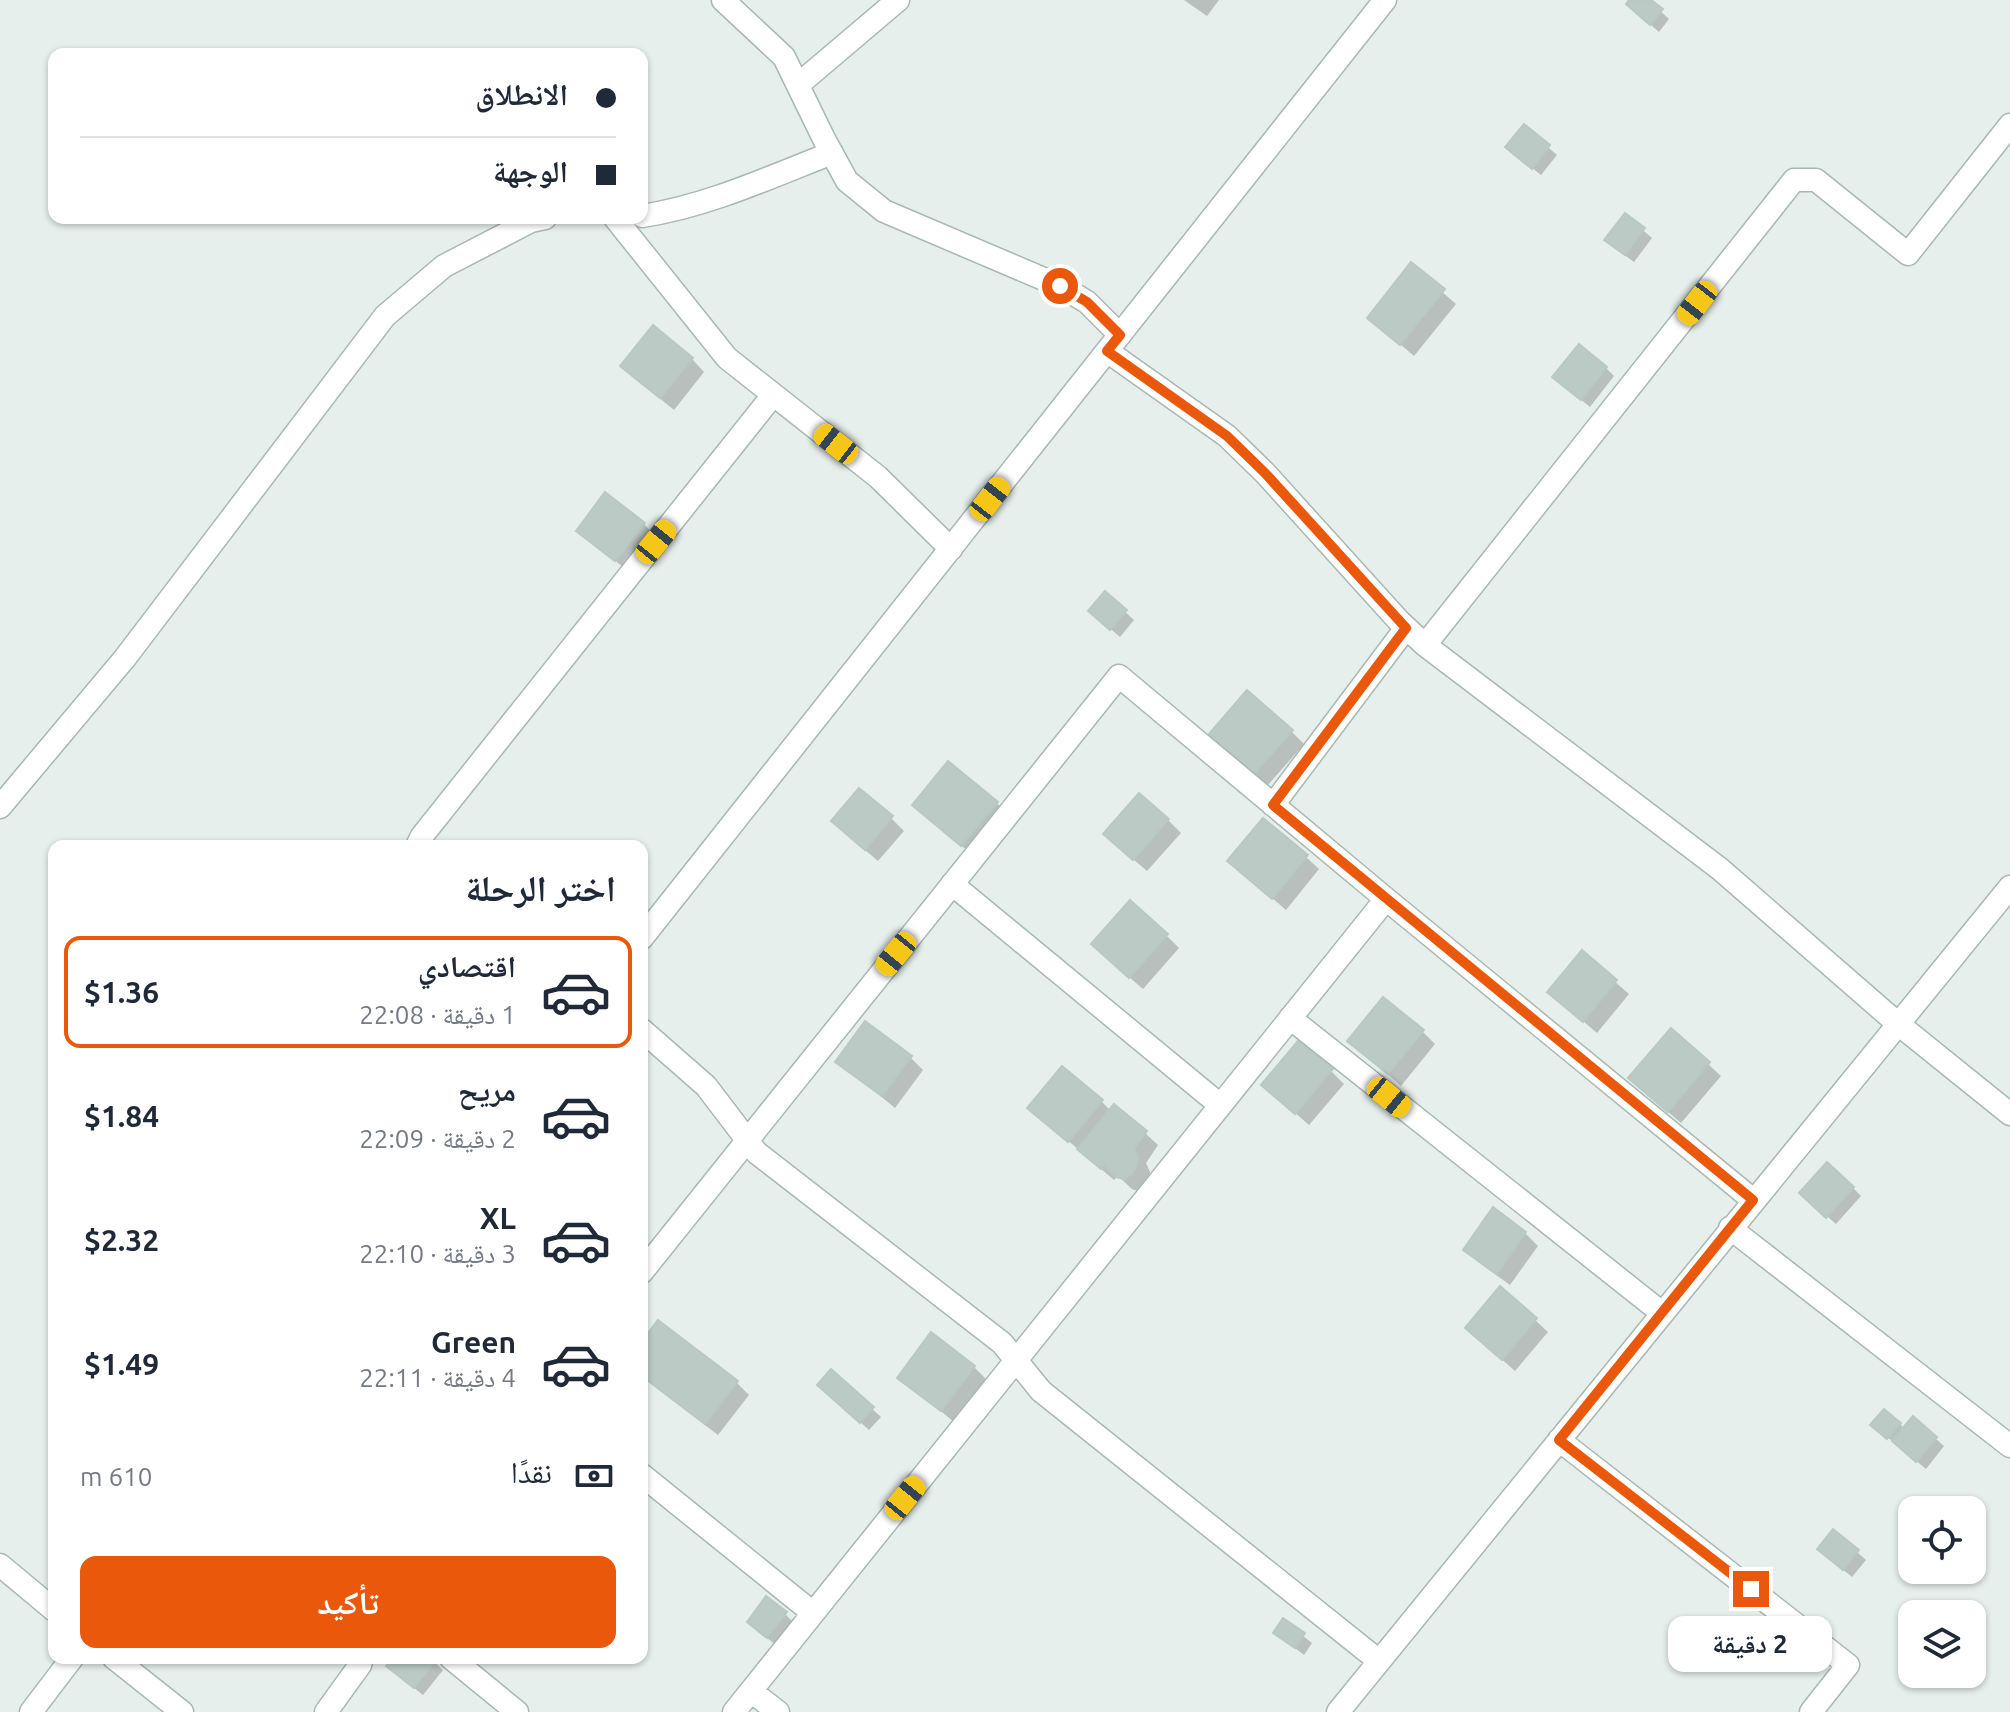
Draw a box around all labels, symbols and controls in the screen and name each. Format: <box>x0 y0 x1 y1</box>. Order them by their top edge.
text: الانطلاق <box>475 77 568 111</box>
text: الوجهة <box>493 154 568 188</box>
route start <box>1042 268 1078 304</box>
car <box>1673 277 1721 329</box>
car <box>810 420 862 468</box>
car <box>966 473 1014 525</box>
car <box>632 516 680 568</box>
text: اختر الرحلة <box>465 867 616 908</box>
car <box>872 928 920 980</box>
text: اقتصادي <box>418 949 516 983</box>
icon: car <box>540 956 612 1028</box>
text: $1.36 <box>84 975 159 1009</box>
text: 1 دقيقة · 22:08 <box>359 1000 516 1029</box>
text: مريح <box>458 1073 516 1107</box>
car <box>1363 1073 1415 1121</box>
icon: car <box>540 1080 612 1152</box>
text: $1.84 <box>84 1099 159 1133</box>
text: 2 دقيقة · 22:09 <box>359 1124 516 1153</box>
text: XL <box>480 1201 516 1235</box>
icon: car <box>540 1204 612 1276</box>
text: $2.32 <box>84 1223 159 1257</box>
text: 3 دقيقة · 22:10 <box>359 1239 516 1268</box>
text: Green <box>431 1325 516 1359</box>
icon: car <box>540 1328 612 1400</box>
text: $1.49 <box>84 1347 159 1381</box>
text: 4 دقيقة · 22:11 <box>359 1363 516 1392</box>
icon: cash <box>572 1454 616 1498</box>
text: نقدًا <box>511 1455 552 1489</box>
text: 610 m <box>80 1462 152 1491</box>
car <box>881 1472 929 1524</box>
map controls <box>1898 1496 1986 1688</box>
button: locate <box>1898 1496 1986 1584</box>
button: تأكيد <box>80 1556 616 1648</box>
route end <box>1733 1571 1769 1607</box>
button: layers <box>1898 1600 1986 1688</box>
callout: 2 دقيقة <box>1669 1617 1833 1673</box>
text: 2 دقيقة <box>1712 1629 1788 1658</box>

